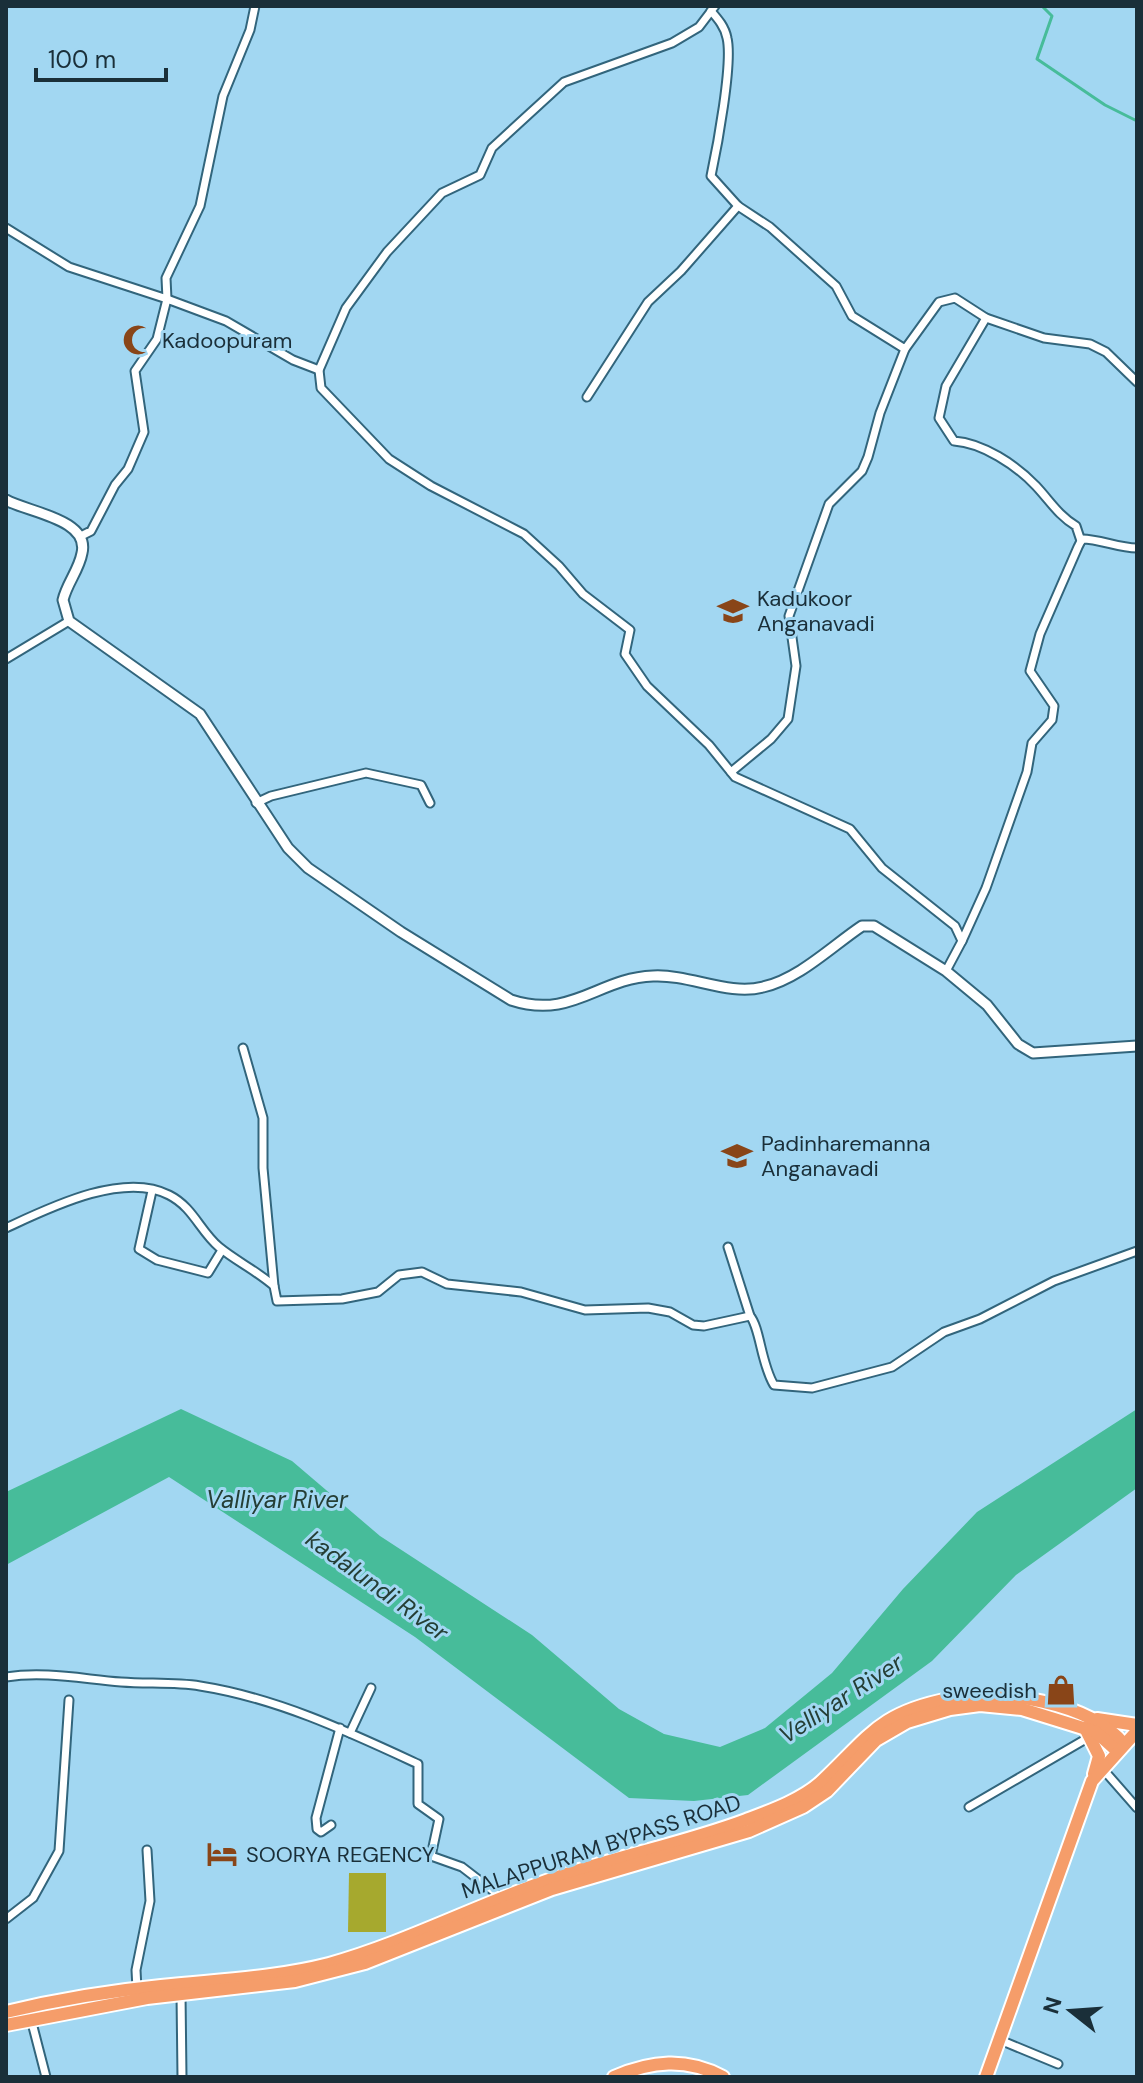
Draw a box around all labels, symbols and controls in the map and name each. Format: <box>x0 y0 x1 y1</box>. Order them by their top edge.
scale bar <box>36 32 166 82</box>
text: 100 m <box>48 44 116 75</box>
mosque icon: Kadoopuram <box>121 323 155 357</box>
place label: Kadoopuram <box>162 326 292 355</box>
place label: Kadukoor Anganavadi <box>757 584 875 638</box>
school or university icon: Kadukoor Anganavadi <box>716 594 750 628</box>
place label: Padinharemanna Anganavadi <box>761 1129 931 1183</box>
school or university icon: Padinharemanna Anganavadi <box>720 1139 754 1173</box>
water label: Valliyar River <box>206 1484 349 1515</box>
water label: kadalundi River <box>300 1523 456 1648</box>
water label: Velliyar River <box>773 1646 910 1750</box>
shop icon: sweedish <box>1044 1673 1078 1707</box>
place label: sweedish <box>942 1676 1037 1705</box>
street label: MALAPPURAM BYPASS ROAD <box>458 1788 745 1905</box>
hotel icon: SOORYA REGENCY <box>205 1837 239 1871</box>
place label: SOORYA REGENCY <box>246 1840 435 1869</box>
north arrow <box>1031 1971 1111 2051</box>
text: N <box>1036 1993 1069 2017</box>

